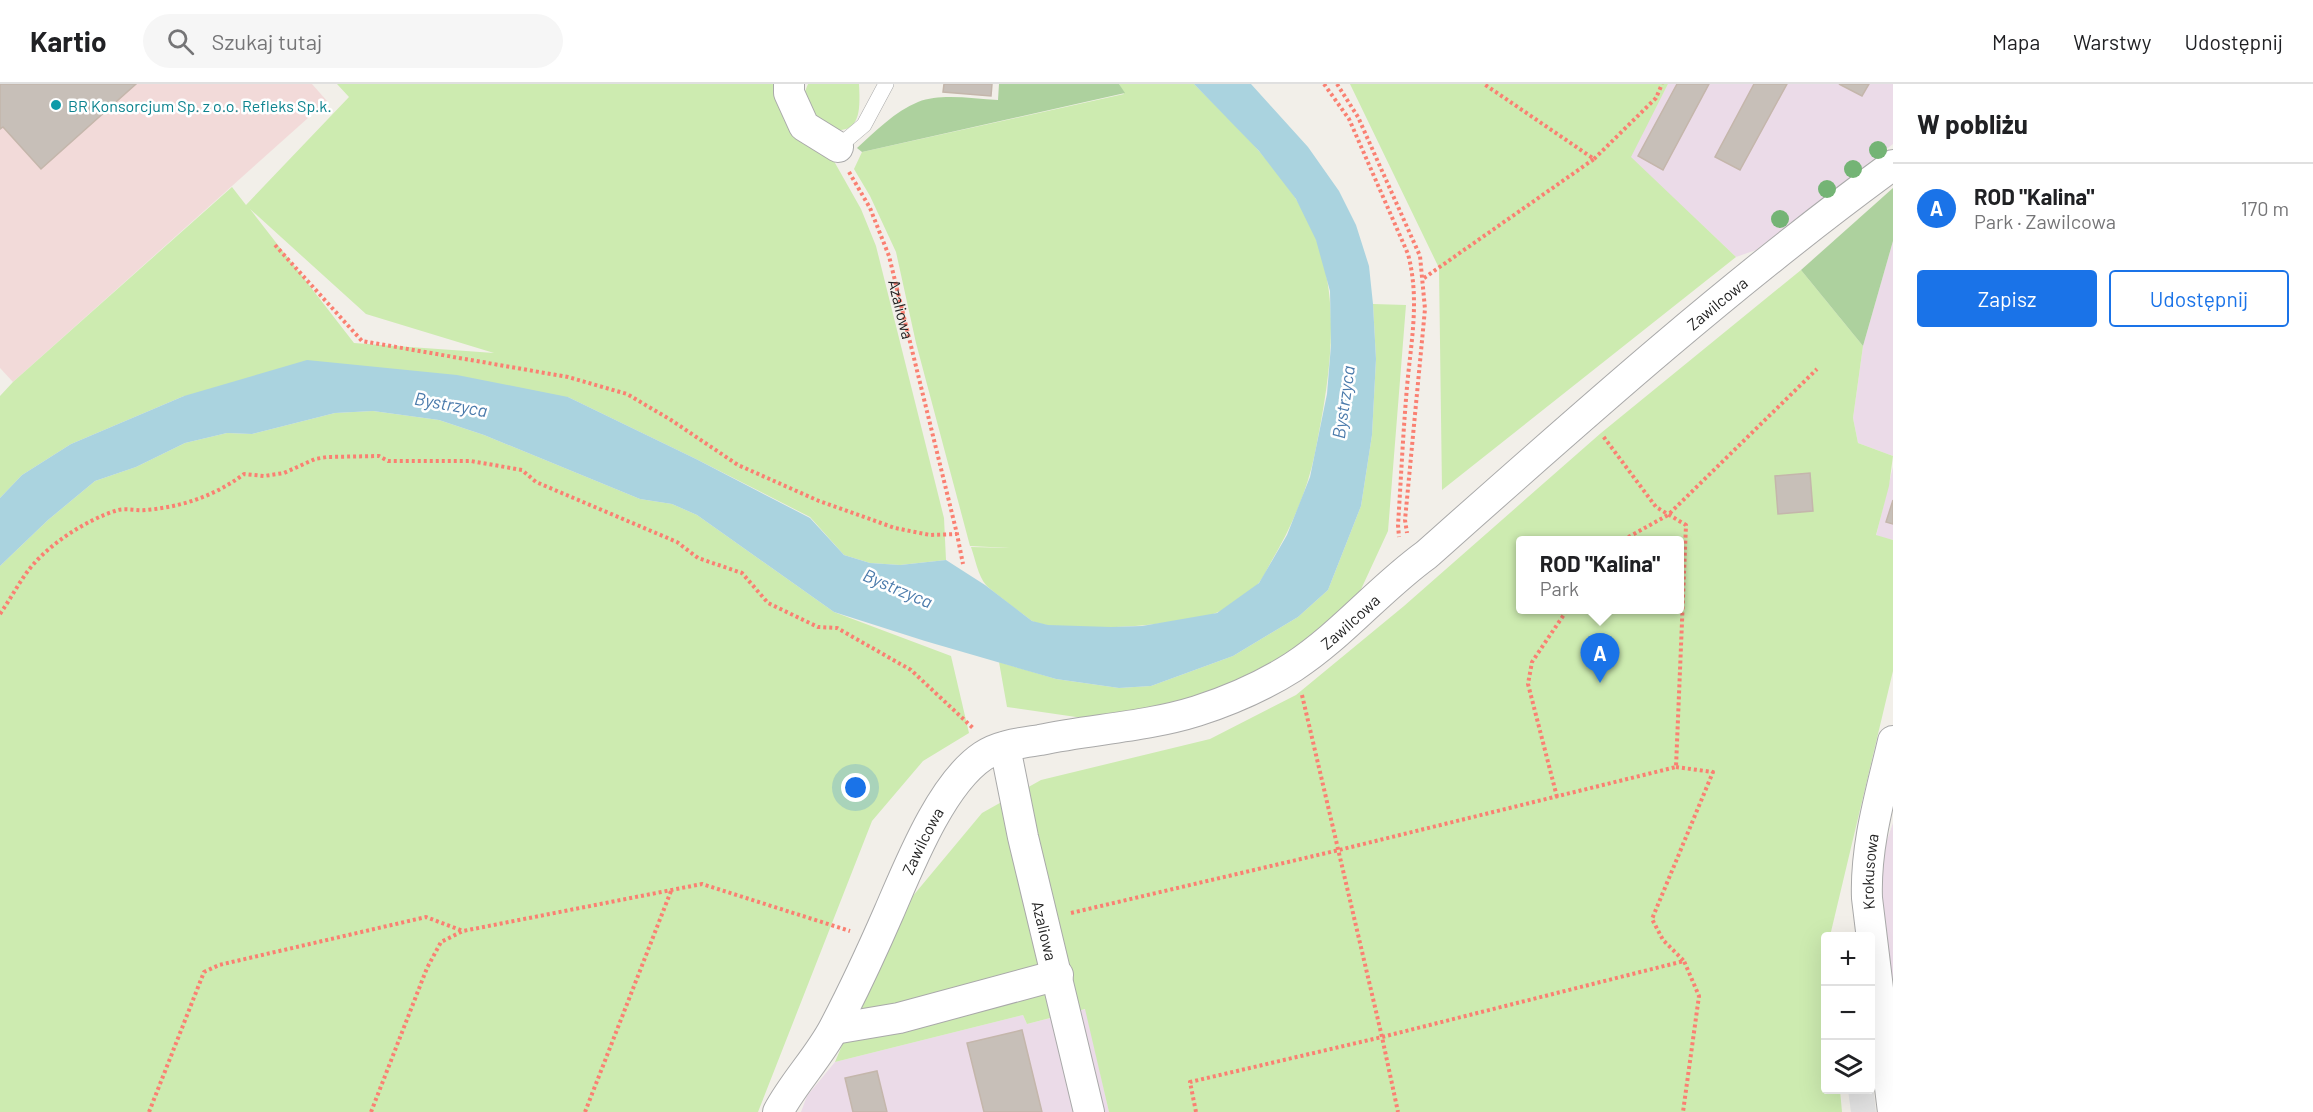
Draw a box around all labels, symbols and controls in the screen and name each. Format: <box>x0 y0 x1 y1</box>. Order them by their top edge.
search box <box>143 14 563 68</box>
text: Kartio <box>30 24 107 58</box>
icon: search <box>164 25 197 58</box>
text: Szukaj tutaj <box>212 28 322 54</box>
text: Mapa <box>1992 29 2040 54</box>
text: Warstwy <box>2073 29 2151 54</box>
text: Udostępnij <box>2184 29 2283 54</box>
place label: BR Konsorcjum Sp. z o.o. Refleks Sp.k. <box>68 96 332 115</box>
marker: BR Konsorcjum Sp. z o.o. Refleks Sp.k. <box>49 98 63 112</box>
text: W pobliżu <box>1917 108 2028 139</box>
text: ROD "Kalina" <box>1974 183 2094 209</box>
text: A <box>1930 196 1943 220</box>
text: 170 m <box>2241 196 2289 220</box>
text: Park · Zawilcowa <box>1974 209 2116 233</box>
button: Zapisz <box>1917 270 2097 327</box>
button: Udostępnij <box>2109 270 2289 327</box>
street label: Zawilcowa <box>1683 272 1751 333</box>
street label: Azaliowa <box>886 277 918 341</box>
water label: Bystrzyca <box>1327 364 1359 440</box>
water label: Bystrzyca <box>413 387 489 421</box>
popup <box>1516 536 1684 614</box>
text: ROD "Kalina" <box>1540 550 1660 576</box>
water label: Bystrzyca <box>860 563 936 613</box>
text: Park <box>1540 576 1579 600</box>
street label: Zawilcowa <box>1317 590 1383 652</box>
pin: A <box>1580 634 1620 683</box>
your location <box>841 773 870 802</box>
street label: Zawilcowa <box>897 804 947 877</box>
street label: Krokusowa <box>1857 832 1881 911</box>
street label: Azaliowa <box>1029 899 1062 962</box>
map controls <box>1821 932 1875 1094</box>
button: + <box>1821 932 1875 986</box>
button: − <box>1821 986 1875 1040</box>
button: layers <box>1821 1040 1875 1094</box>

